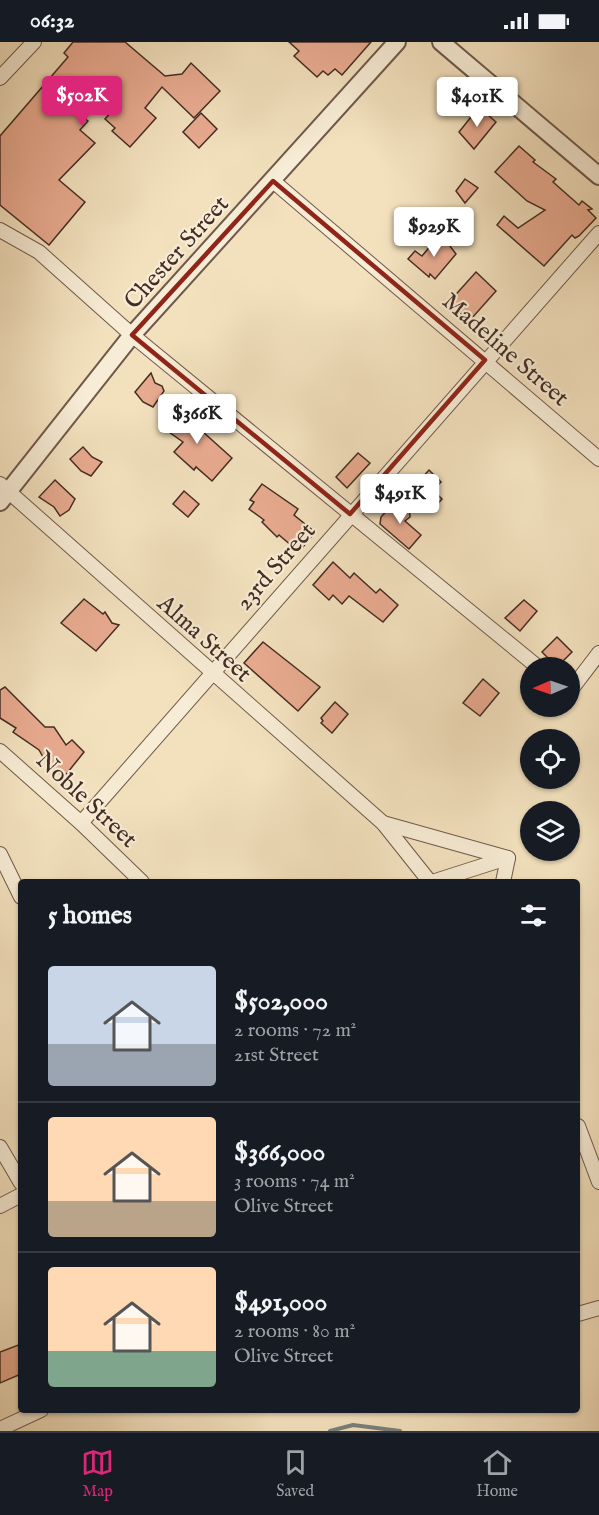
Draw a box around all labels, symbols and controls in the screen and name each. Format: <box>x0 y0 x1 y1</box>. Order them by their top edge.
text: 06:32 <box>30 7 74 35</box>
pin: $502K <box>40 76 124 127</box>
pin: $401K <box>435 77 519 128</box>
text: $502K <box>56 83 108 108</box>
text: $401K <box>451 84 503 109</box>
street label: Chester Street <box>118 190 236 316</box>
pin: $929K <box>392 207 476 258</box>
text: $929K <box>408 214 460 239</box>
street label: Madeline Street <box>435 286 575 414</box>
pin: $366K <box>155 394 239 445</box>
text: $366K <box>172 401 222 426</box>
pin: $491K <box>358 474 442 525</box>
text: $491K <box>374 481 426 506</box>
street label: 23rd Street <box>229 517 323 617</box>
street label: Alma Street <box>150 588 258 690</box>
north arrow <box>520 657 580 717</box>
map controls <box>520 657 580 861</box>
button: locate <box>520 729 580 789</box>
street label: Noble Street <box>29 745 143 855</box>
button: layers <box>520 801 580 861</box>
text: 5 homes <box>48 899 132 932</box>
icon: filters <box>517 899 550 932</box>
text: $502,000 <box>234 985 328 1018</box>
icon: home <box>96 990 168 1062</box>
text: 2 rooms · 72 m² <box>234 1018 356 1043</box>
text: 21st Street <box>234 1043 319 1068</box>
text: $366,000 <box>234 1136 325 1169</box>
icon: home <box>96 1141 168 1213</box>
text: 3 rooms · 74 m² <box>234 1169 355 1194</box>
text: Olive Street <box>234 1194 333 1219</box>
text: $491,000 <box>234 1286 327 1319</box>
icon: home <box>96 1291 168 1363</box>
text: 2 rooms · 80 m² <box>234 1319 355 1344</box>
text: Olive Street <box>234 1344 333 1369</box>
tab: Map <box>81 1446 114 1502</box>
tab: Saved <box>276 1446 314 1502</box>
tab: Home <box>476 1446 518 1502</box>

